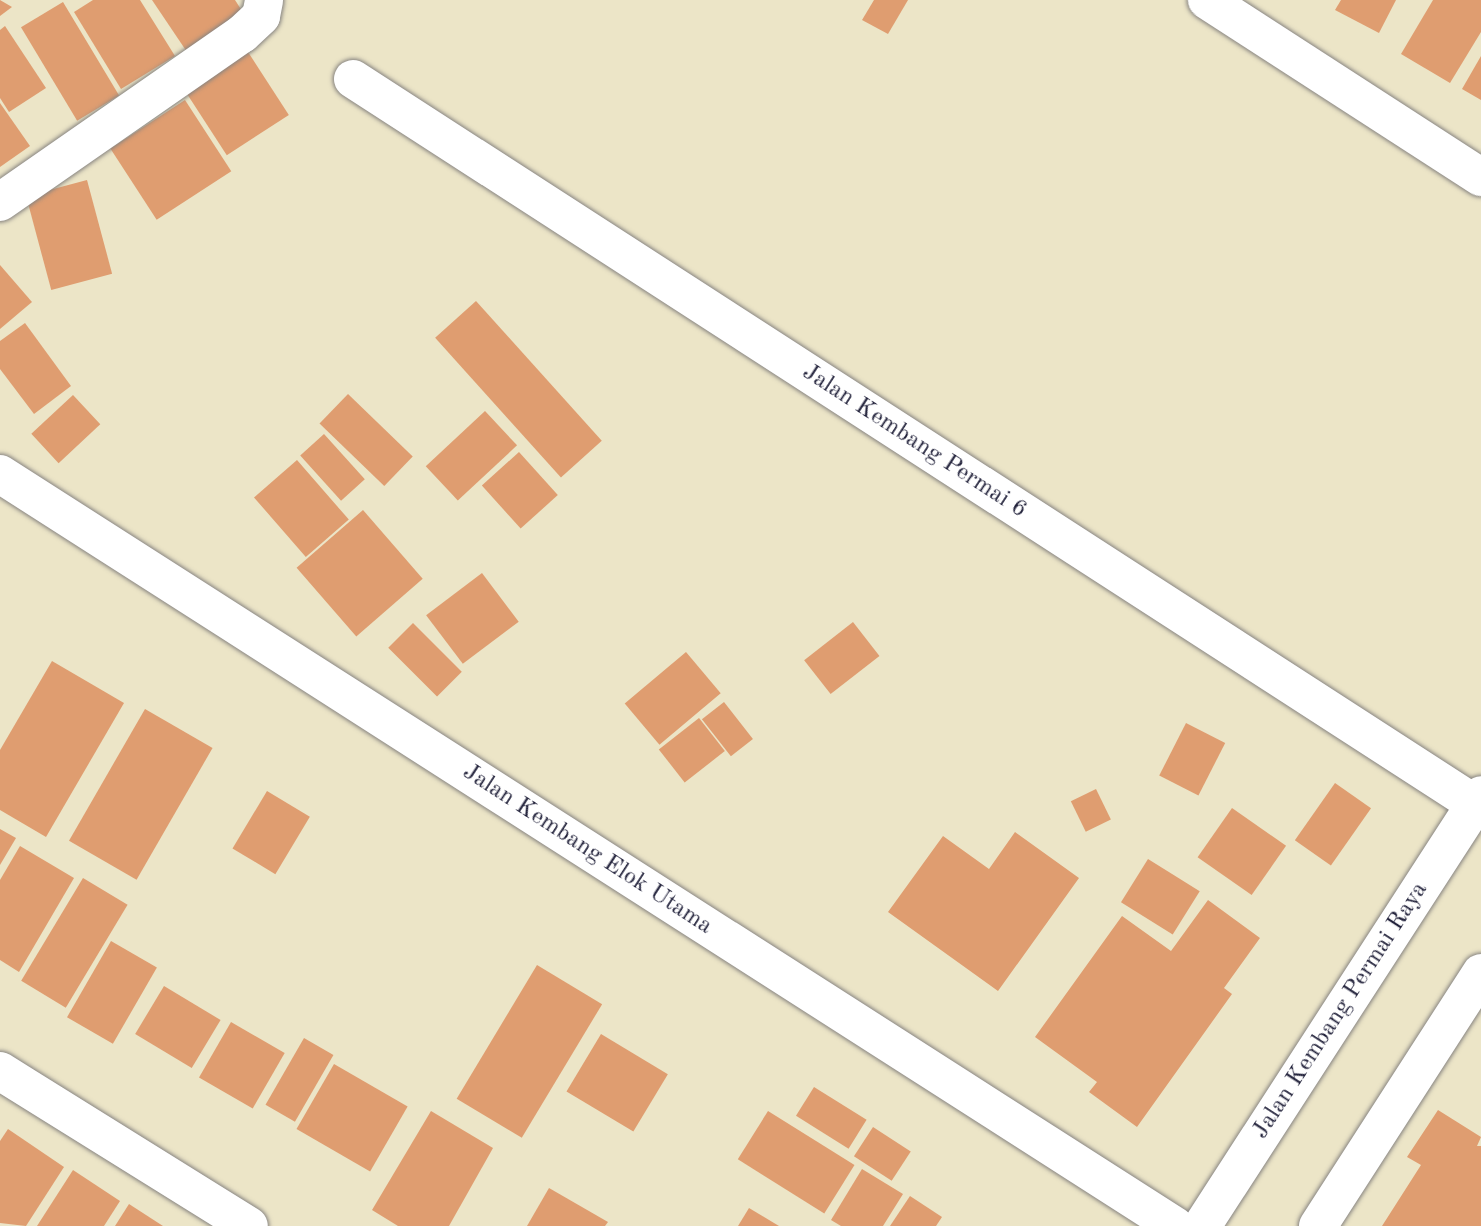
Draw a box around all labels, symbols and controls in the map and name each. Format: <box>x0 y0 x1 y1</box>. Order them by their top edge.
street label: Jalan Kembang Permai 6 <box>796 359 1032 525</box>
street label: Jalan Kembang Elok Utama <box>457 758 717 942</box>
street label: Jalan Kembang Permai Raya <box>1247 877 1435 1145</box>

